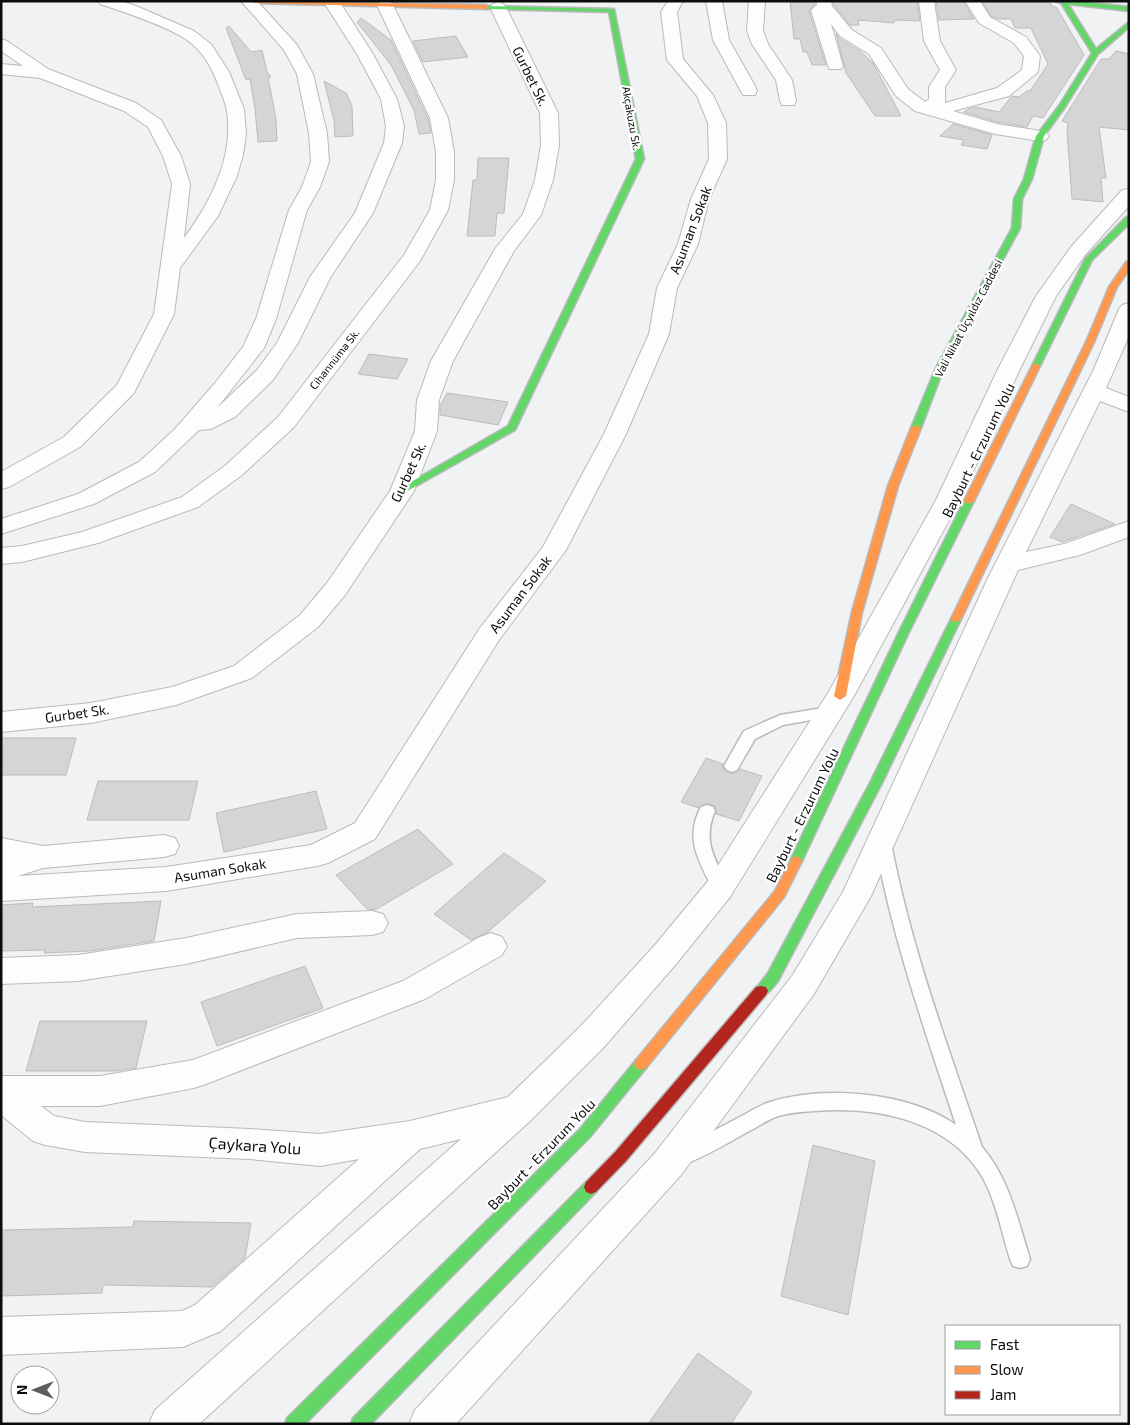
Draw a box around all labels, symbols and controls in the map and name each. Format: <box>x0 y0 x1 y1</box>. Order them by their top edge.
street label: Gurbet Sk. <box>509 43 553 109</box>
street label: Akçakuzu Sk. <box>619 85 644 151</box>
street label: Asuman Sokak <box>665 184 715 276</box>
street label: Vali Nihat Üçyıldız Caddesi <box>931 257 1005 379</box>
street label: Cihannüma Sk. <box>306 326 362 392</box>
street label: Bayburt - Erzurum Yolu <box>938 380 1018 520</box>
street label: Gurbet Sk. <box>387 439 429 505</box>
street label: Asuman Sokak <box>485 552 555 636</box>
street label: Gurbet Sk. <box>44 700 110 726</box>
street label: Bayburt - Erzurum Yolu <box>762 745 842 885</box>
street label: Asuman Sokak <box>173 854 267 886</box>
street label: Bayburt - Erzurum Yolu <box>484 1095 598 1213</box>
street label: Çaykara Yolu <box>208 1132 302 1159</box>
legend <box>945 1325 1120 1415</box>
text: Fast <box>990 1335 1020 1353</box>
text: Slow <box>990 1360 1024 1378</box>
north arrow <box>10 1365 60 1415</box>
text: N <box>13 1385 30 1395</box>
text: Jam <box>990 1385 1016 1403</box>

